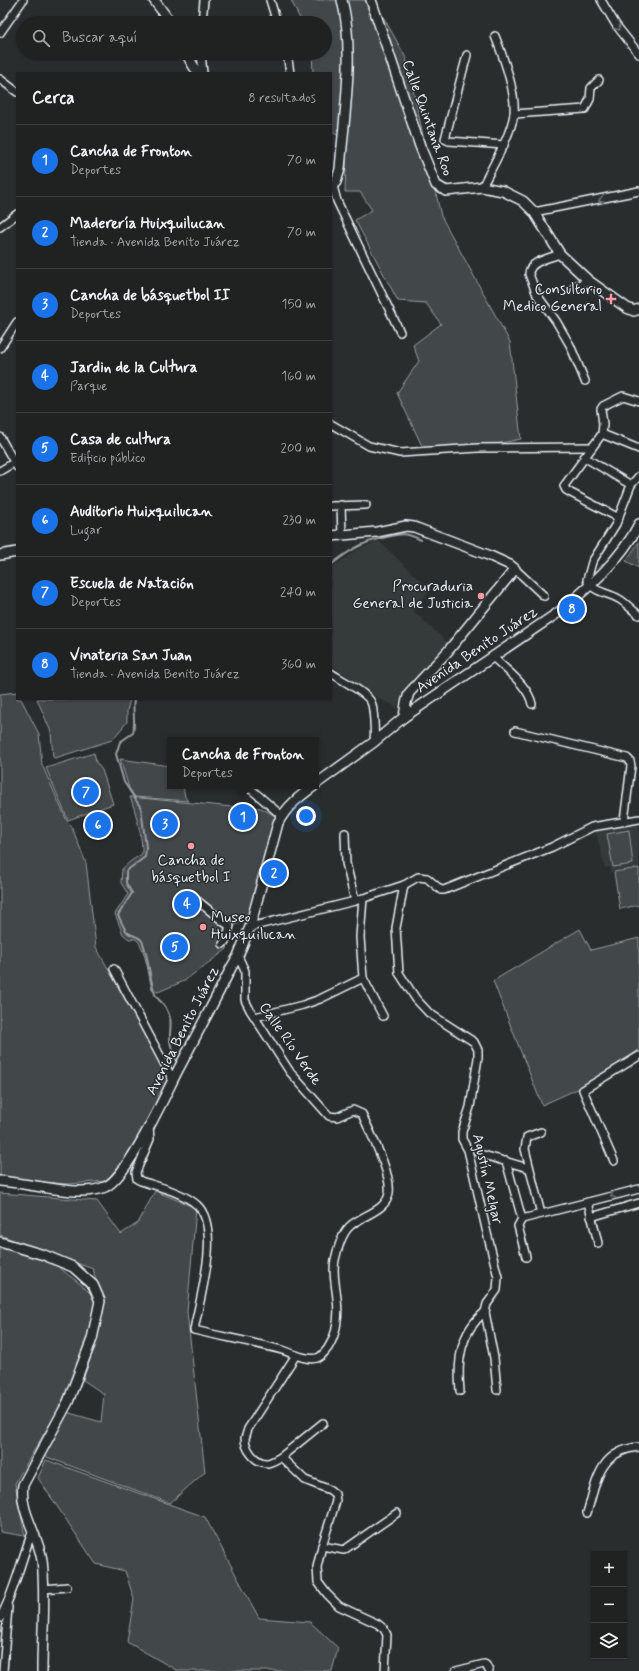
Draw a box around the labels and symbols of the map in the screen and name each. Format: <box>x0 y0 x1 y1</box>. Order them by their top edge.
one-way arrow <box>613 24 621 31</box>
street label: Calle Quintana Roo <box>397 57 457 179</box>
one-way arrow <box>598 195 604 203</box>
place label: Consultorio Medico General <box>503 280 602 317</box>
marker: Consultorio Medico General <box>605 293 617 305</box>
place label: Procuraduria General de Justicia <box>352 577 474 614</box>
marker: Procuraduria General de Justicia <box>476 591 486 601</box>
pin: 8 <box>559 594 585 624</box>
street label: Avenida Benito Juárez <box>413 602 541 698</box>
pin: 7 <box>73 777 99 807</box>
pin: 1 <box>230 802 256 832</box>
your location <box>296 806 316 826</box>
pin: 3 <box>152 809 178 839</box>
pin: 6 <box>85 810 111 840</box>
marker: Cancha de básquetbol I <box>186 841 196 851</box>
place label: Cancha de básquetbol I <box>151 851 231 888</box>
pin: 2 <box>261 858 287 888</box>
pin: 4 <box>174 889 200 919</box>
place label: Museo Huixquilucan <box>211 908 297 945</box>
marker: Museo Huixquilucan <box>198 922 208 932</box>
pin: 5 <box>162 932 188 962</box>
street label: Avenida Benito Juárez <box>142 963 224 1099</box>
street label: Calle Río Verde <box>254 999 326 1089</box>
street label: Agustín Melgar <box>467 1132 507 1227</box>
one-way arrow <box>610 1191 616 1199</box>

